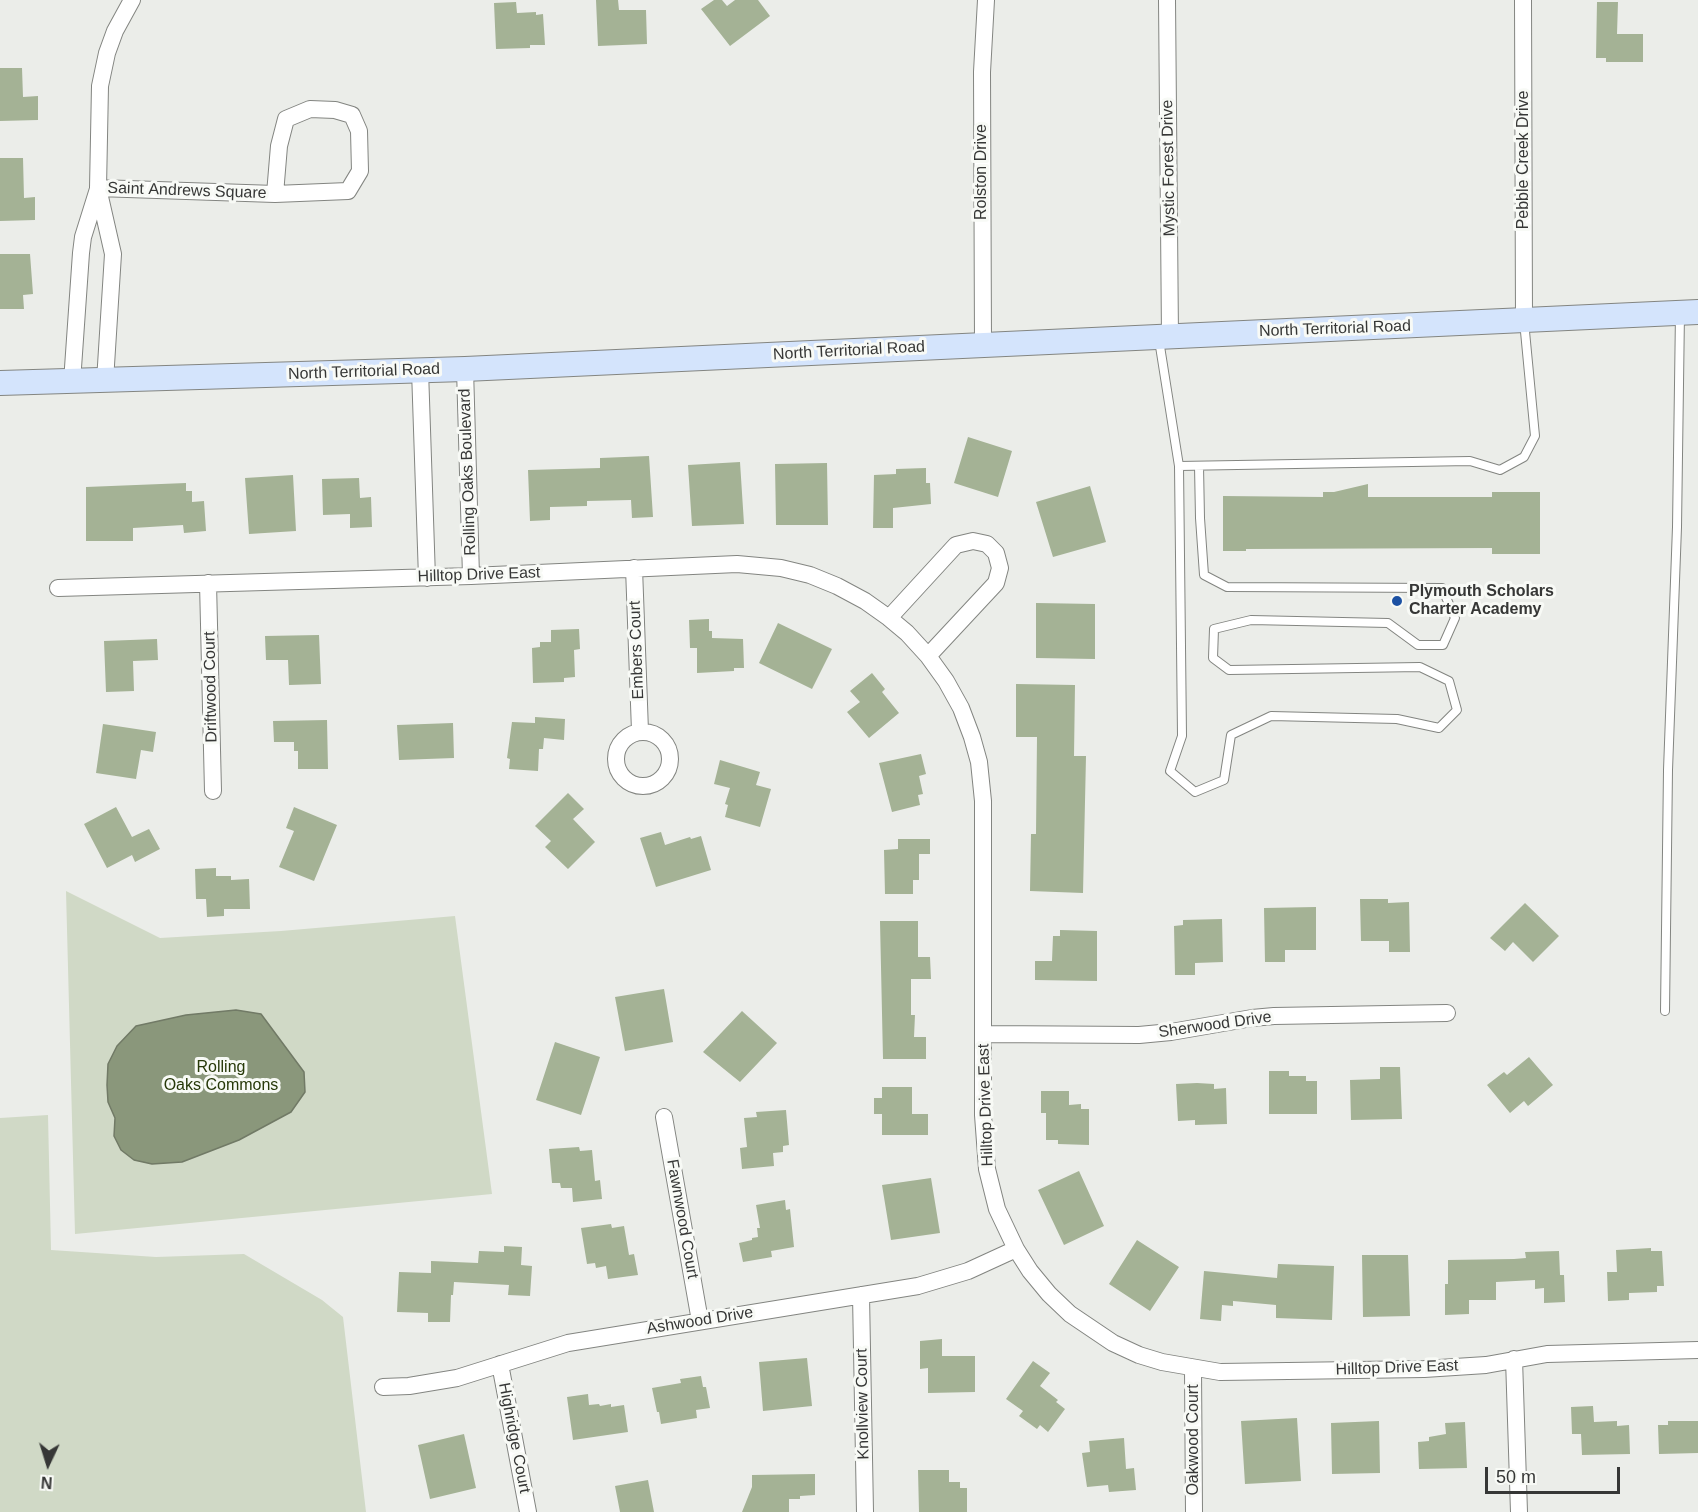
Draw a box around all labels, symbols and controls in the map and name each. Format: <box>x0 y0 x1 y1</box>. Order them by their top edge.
street label: Pebble Creek Drive <box>1514 91 1534 229</box>
street label: Mystic Forest Drive <box>1158 99 1180 237</box>
street label: Rolston Drive <box>972 124 992 220</box>
street label: Saint Andrews Square <box>107 179 267 203</box>
street label: North Territorial Road <box>1259 317 1411 341</box>
street label: North Territorial Road <box>773 337 925 365</box>
street label: North Territorial Road <box>288 360 440 384</box>
street label: Rolling Oaks Boulevard <box>455 388 481 556</box>
street label: Hilltop Drive East <box>417 563 541 587</box>
place label: Plymouth Scholars Charter Academy <box>1409 582 1554 620</box>
marker: Plymouth Scholars Charter Academy <box>1390 594 1404 608</box>
street label: Embers Court <box>626 600 648 700</box>
street label: Driftwood Court <box>200 631 222 743</box>
street label: Sherwood Drive <box>1157 1008 1273 1042</box>
street label: Hilltop Drive East <box>974 1043 998 1167</box>
park label: Rolling Oaks Commons <box>164 1058 278 1096</box>
street label: Fawnwood Court <box>662 1158 702 1280</box>
street label: Ashwood Drive <box>645 1303 755 1339</box>
street label: Knollview Court <box>852 1348 874 1460</box>
street label: Hilltop Drive East <box>1335 1356 1459 1380</box>
street label: Highridge Court <box>494 1381 534 1495</box>
street label: Oakwood Court <box>1184 1384 1204 1496</box>
north arrow <box>18 1434 78 1494</box>
scale bar <box>1488 1455 1623 1493</box>
text: 50 m <box>1496 1467 1536 1487</box>
text: N <box>40 1474 53 1491</box>

